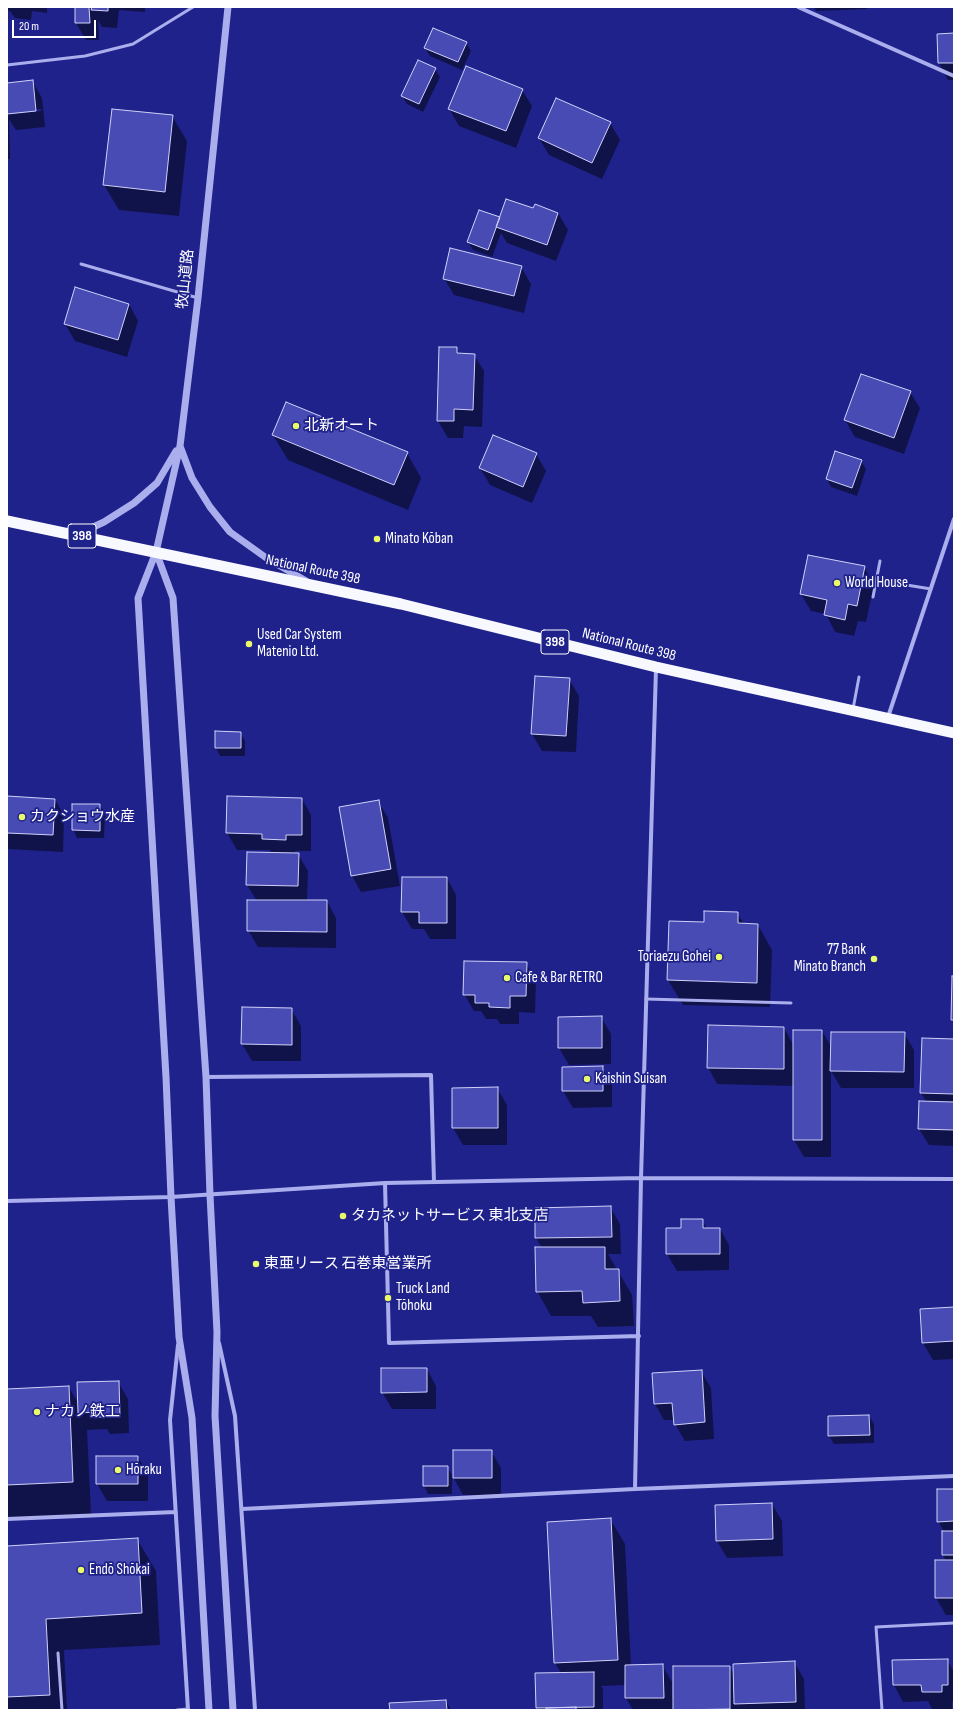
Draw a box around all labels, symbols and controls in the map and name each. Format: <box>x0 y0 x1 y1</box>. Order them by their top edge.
scale bar <box>14 12 98 38</box>
text: 20 m <box>19 19 39 34</box>
street label: 牧山道路 <box>174 248 198 310</box>
place label: 北新オート <box>304 417 379 435</box>
marker: 北新オート <box>291 421 301 431</box>
road number: 398 <box>68 524 96 548</box>
place label: Minato Kōban <box>385 530 453 548</box>
marker: Minato Kōban <box>372 534 382 544</box>
street label: National Route 398 <box>264 551 362 589</box>
place label: World House <box>845 574 908 592</box>
marker: World House <box>832 578 842 588</box>
street label: National Route 398 <box>580 625 678 665</box>
place label: Used Car System Matenio Ltd. <box>257 626 342 661</box>
road number: 398 <box>541 630 569 654</box>
marker: Used Car System Matenio Ltd. <box>244 639 254 649</box>
place label: カクショウ水産 <box>30 808 135 826</box>
marker: カクショウ水産 <box>17 812 27 822</box>
place label: 77 Bank Minato Branch <box>794 941 866 976</box>
place label: Toriaezu Gohei <box>638 948 711 966</box>
marker: Toriaezu Gohei <box>714 952 724 962</box>
marker: 77 Bank Minato Branch <box>869 954 879 964</box>
place label: Cafe & Bar RETRO <box>515 969 603 987</box>
marker: Cafe & Bar RETRO <box>502 973 512 983</box>
place label: Kaishin Suisan <box>595 1070 667 1088</box>
marker: Kaishin Suisan <box>582 1074 592 1084</box>
place label: タカネットサービス 東北支店 <box>351 1207 548 1225</box>
marker: タカネットサービス 東北支店 <box>338 1211 348 1221</box>
place label: 東亜リース 石巻東営業所 <box>264 1255 431 1273</box>
marker: 東亜リース 石巻東営業所 <box>251 1259 261 1269</box>
place label: Truck Land Tōhoku <box>396 1280 450 1315</box>
marker: Truck Land Tōhoku <box>383 1293 393 1303</box>
place label: ナカノ鉄工 <box>45 1403 120 1421</box>
marker: ナカノ鉄工 <box>32 1407 42 1417</box>
place label: Hōraku <box>126 1461 162 1479</box>
marker: Hōraku <box>113 1465 123 1475</box>
place label: Endō Shōkai <box>89 1561 150 1579</box>
marker: Endō Shōkai <box>76 1565 86 1575</box>

